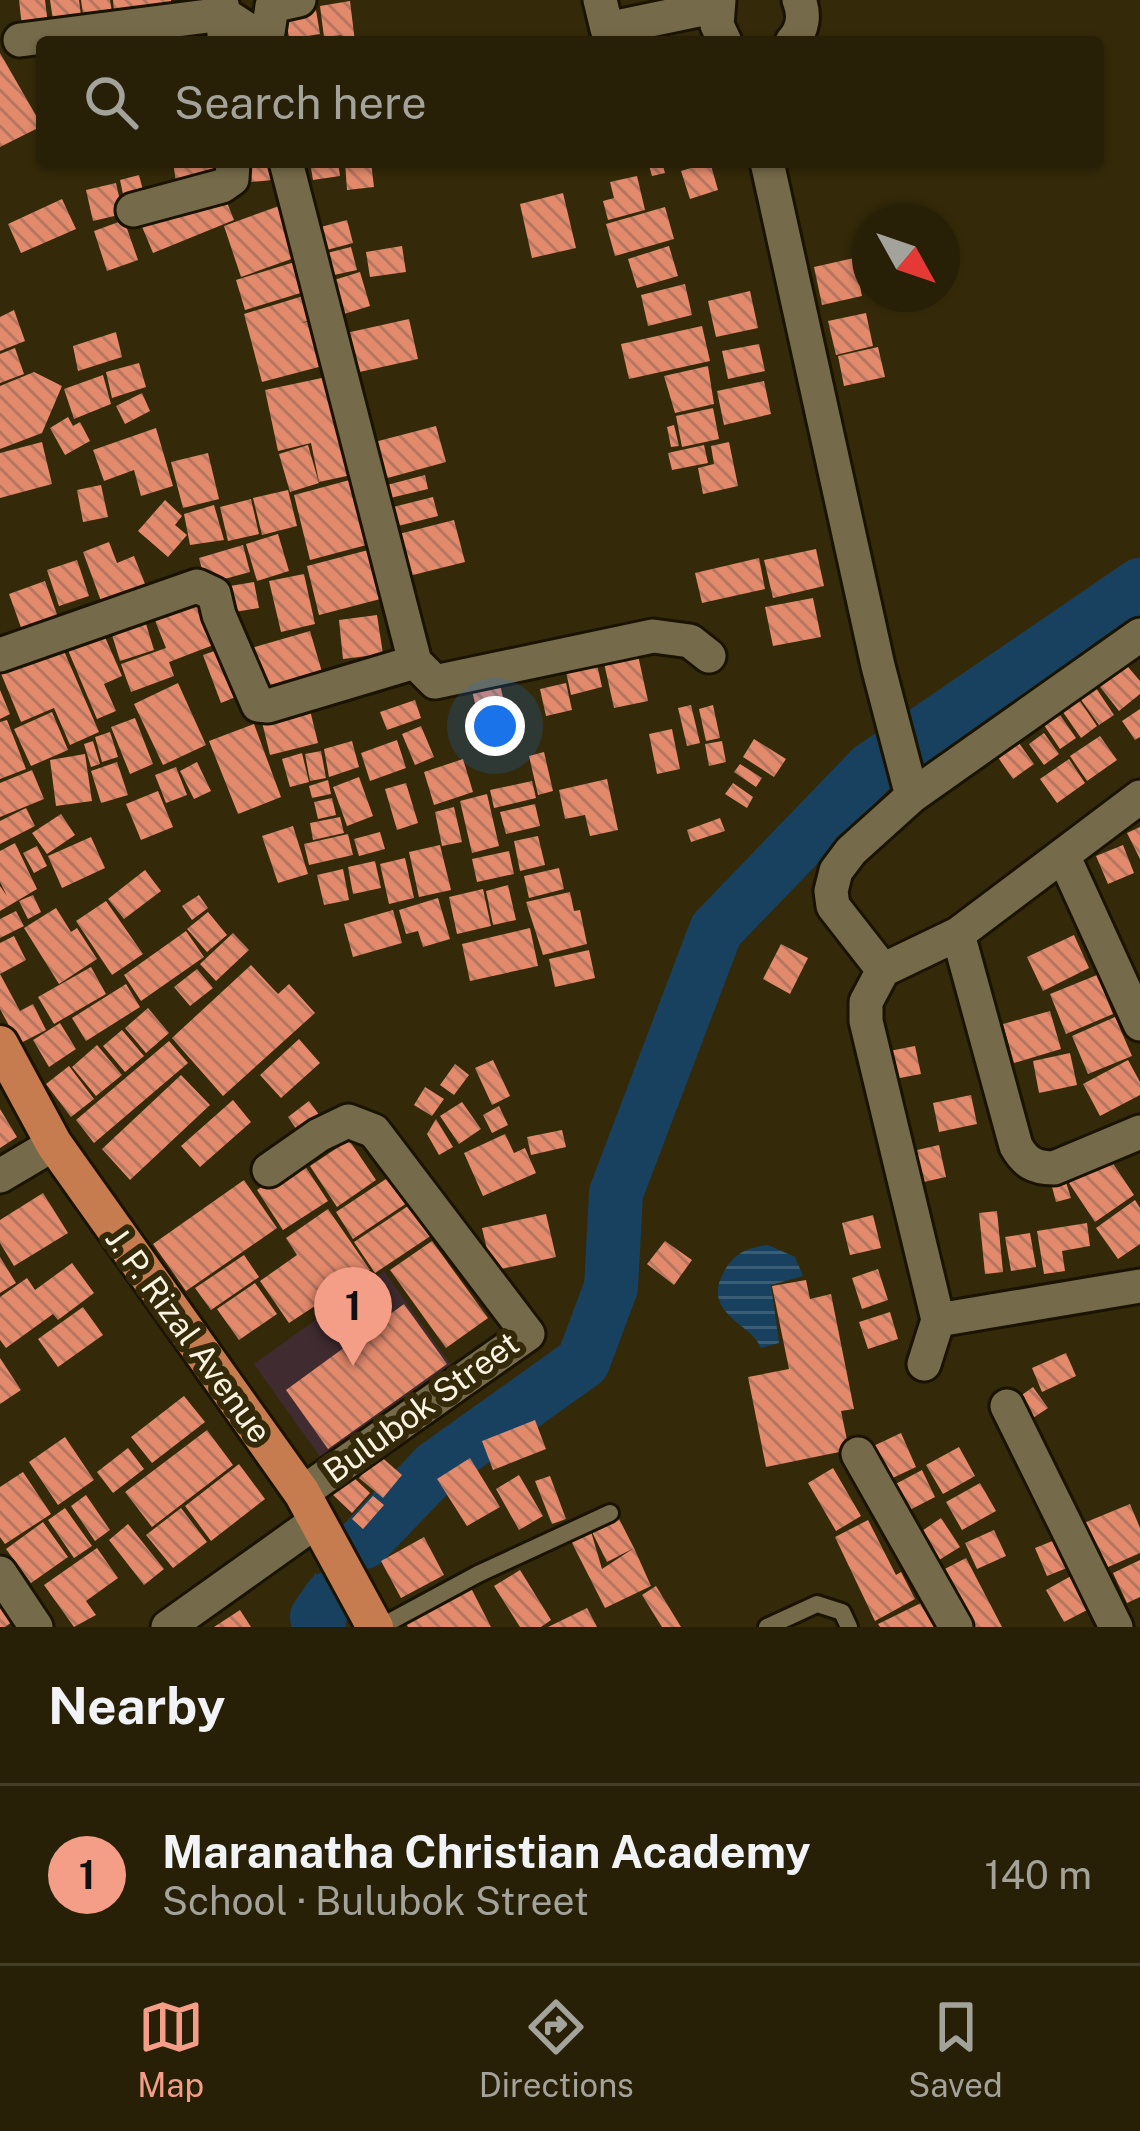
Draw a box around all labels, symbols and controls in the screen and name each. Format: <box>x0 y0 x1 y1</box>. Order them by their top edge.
search box <box>36 36 1104 168</box>
icon: search <box>78 69 144 135</box>
text: Search here <box>174 76 427 129</box>
north arrow <box>852 204 960 312</box>
your location <box>465 696 525 756</box>
street label: J. P. Rizal Avenue <box>98 1220 280 1450</box>
pin: 1 <box>314 1267 392 1366</box>
street label: Bulubok Street <box>316 1324 526 1490</box>
text: Nearby <box>48 1676 225 1735</box>
text: Maranatha Christian Academy <box>162 1825 811 1878</box>
text: 1 <box>79 1852 95 1898</box>
text: 140 m <box>985 1852 1092 1898</box>
text: School · Bulubok Street <box>162 1878 589 1924</box>
tab: Map <box>137 1994 204 2104</box>
tab: Directions <box>479 1994 634 2104</box>
tab: Saved <box>908 1994 1003 2104</box>

